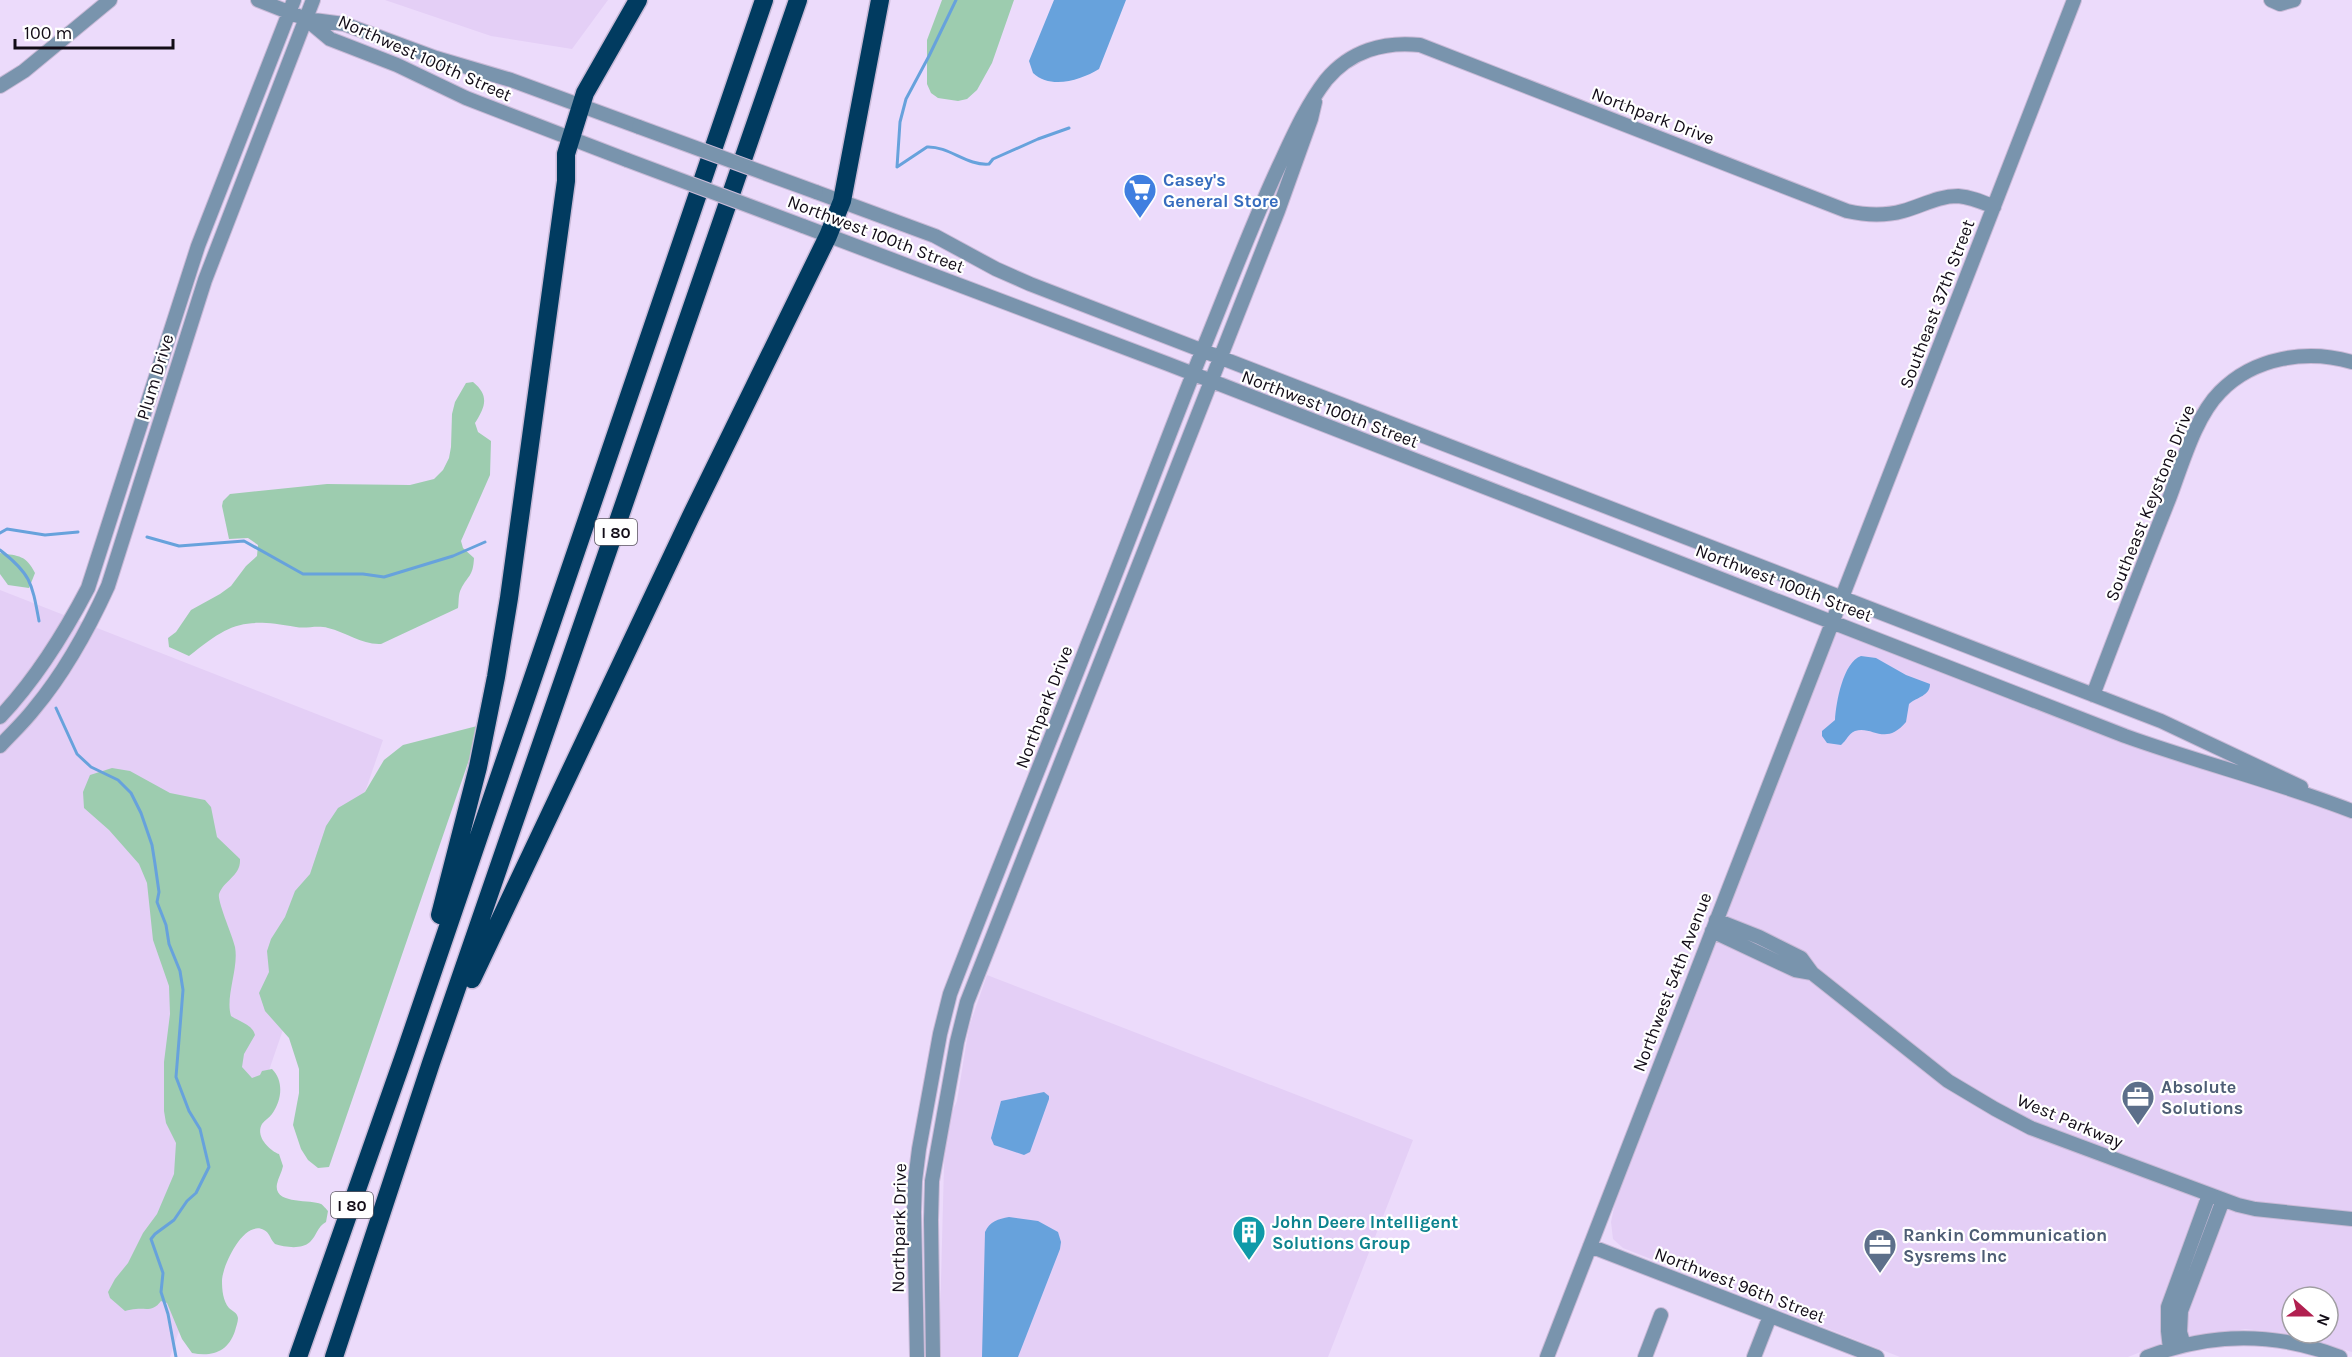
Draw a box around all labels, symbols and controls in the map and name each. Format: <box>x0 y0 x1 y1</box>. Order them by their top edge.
street label: Northwest 100th Street <box>335 10 515 106</box>
scale bar <box>15 12 172 50</box>
text: 100 m <box>24 22 72 44</box>
street label: Northpark Drive <box>1589 82 1717 150</box>
place label: Casey's General Store <box>1163 169 1278 212</box>
supermarket icon: Casey's General Store <box>1122 172 1158 219</box>
street label: Northwest 100th Street <box>784 190 968 278</box>
street label: Southeast 37th Street <box>1895 216 1979 392</box>
street label: Plum Drive <box>131 331 179 423</box>
street label: Northwest 100th Street <box>1238 365 1422 453</box>
street label: Southeast Keystone Drive <box>2100 402 2200 604</box>
road number: I 80 <box>595 519 637 545</box>
street label: Northwest 100th Street <box>1692 539 1876 627</box>
street label: Northpark Drive <box>1010 643 1078 771</box>
street label: Northwest 54th Avenue <box>1628 889 1716 1075</box>
place label: Absolute Solutions <box>2161 1076 2243 1119</box>
office icon: Absolute Solutions <box>2120 1079 2156 1126</box>
street label: West Parkway <box>2014 1089 2127 1153</box>
street label: Northpark Drive <box>887 1163 911 1293</box>
road number: I 80 <box>331 1192 373 1218</box>
place label: John Deere Intelligent Solutions Group <box>1272 1211 1458 1254</box>
building icon: John Deere Intelligent Solutions Group <box>1231 1214 1267 1261</box>
place label: Rankin Communication Sysrems Inc <box>1903 1224 2107 1267</box>
office icon: Rankin Communication Sysrems Inc <box>1862 1227 1898 1274</box>
street label: Northwest 96th Street <box>1652 1242 1829 1328</box>
north arrow <box>2280 1285 2340 1345</box>
text: N <box>2313 1311 2334 1329</box>

